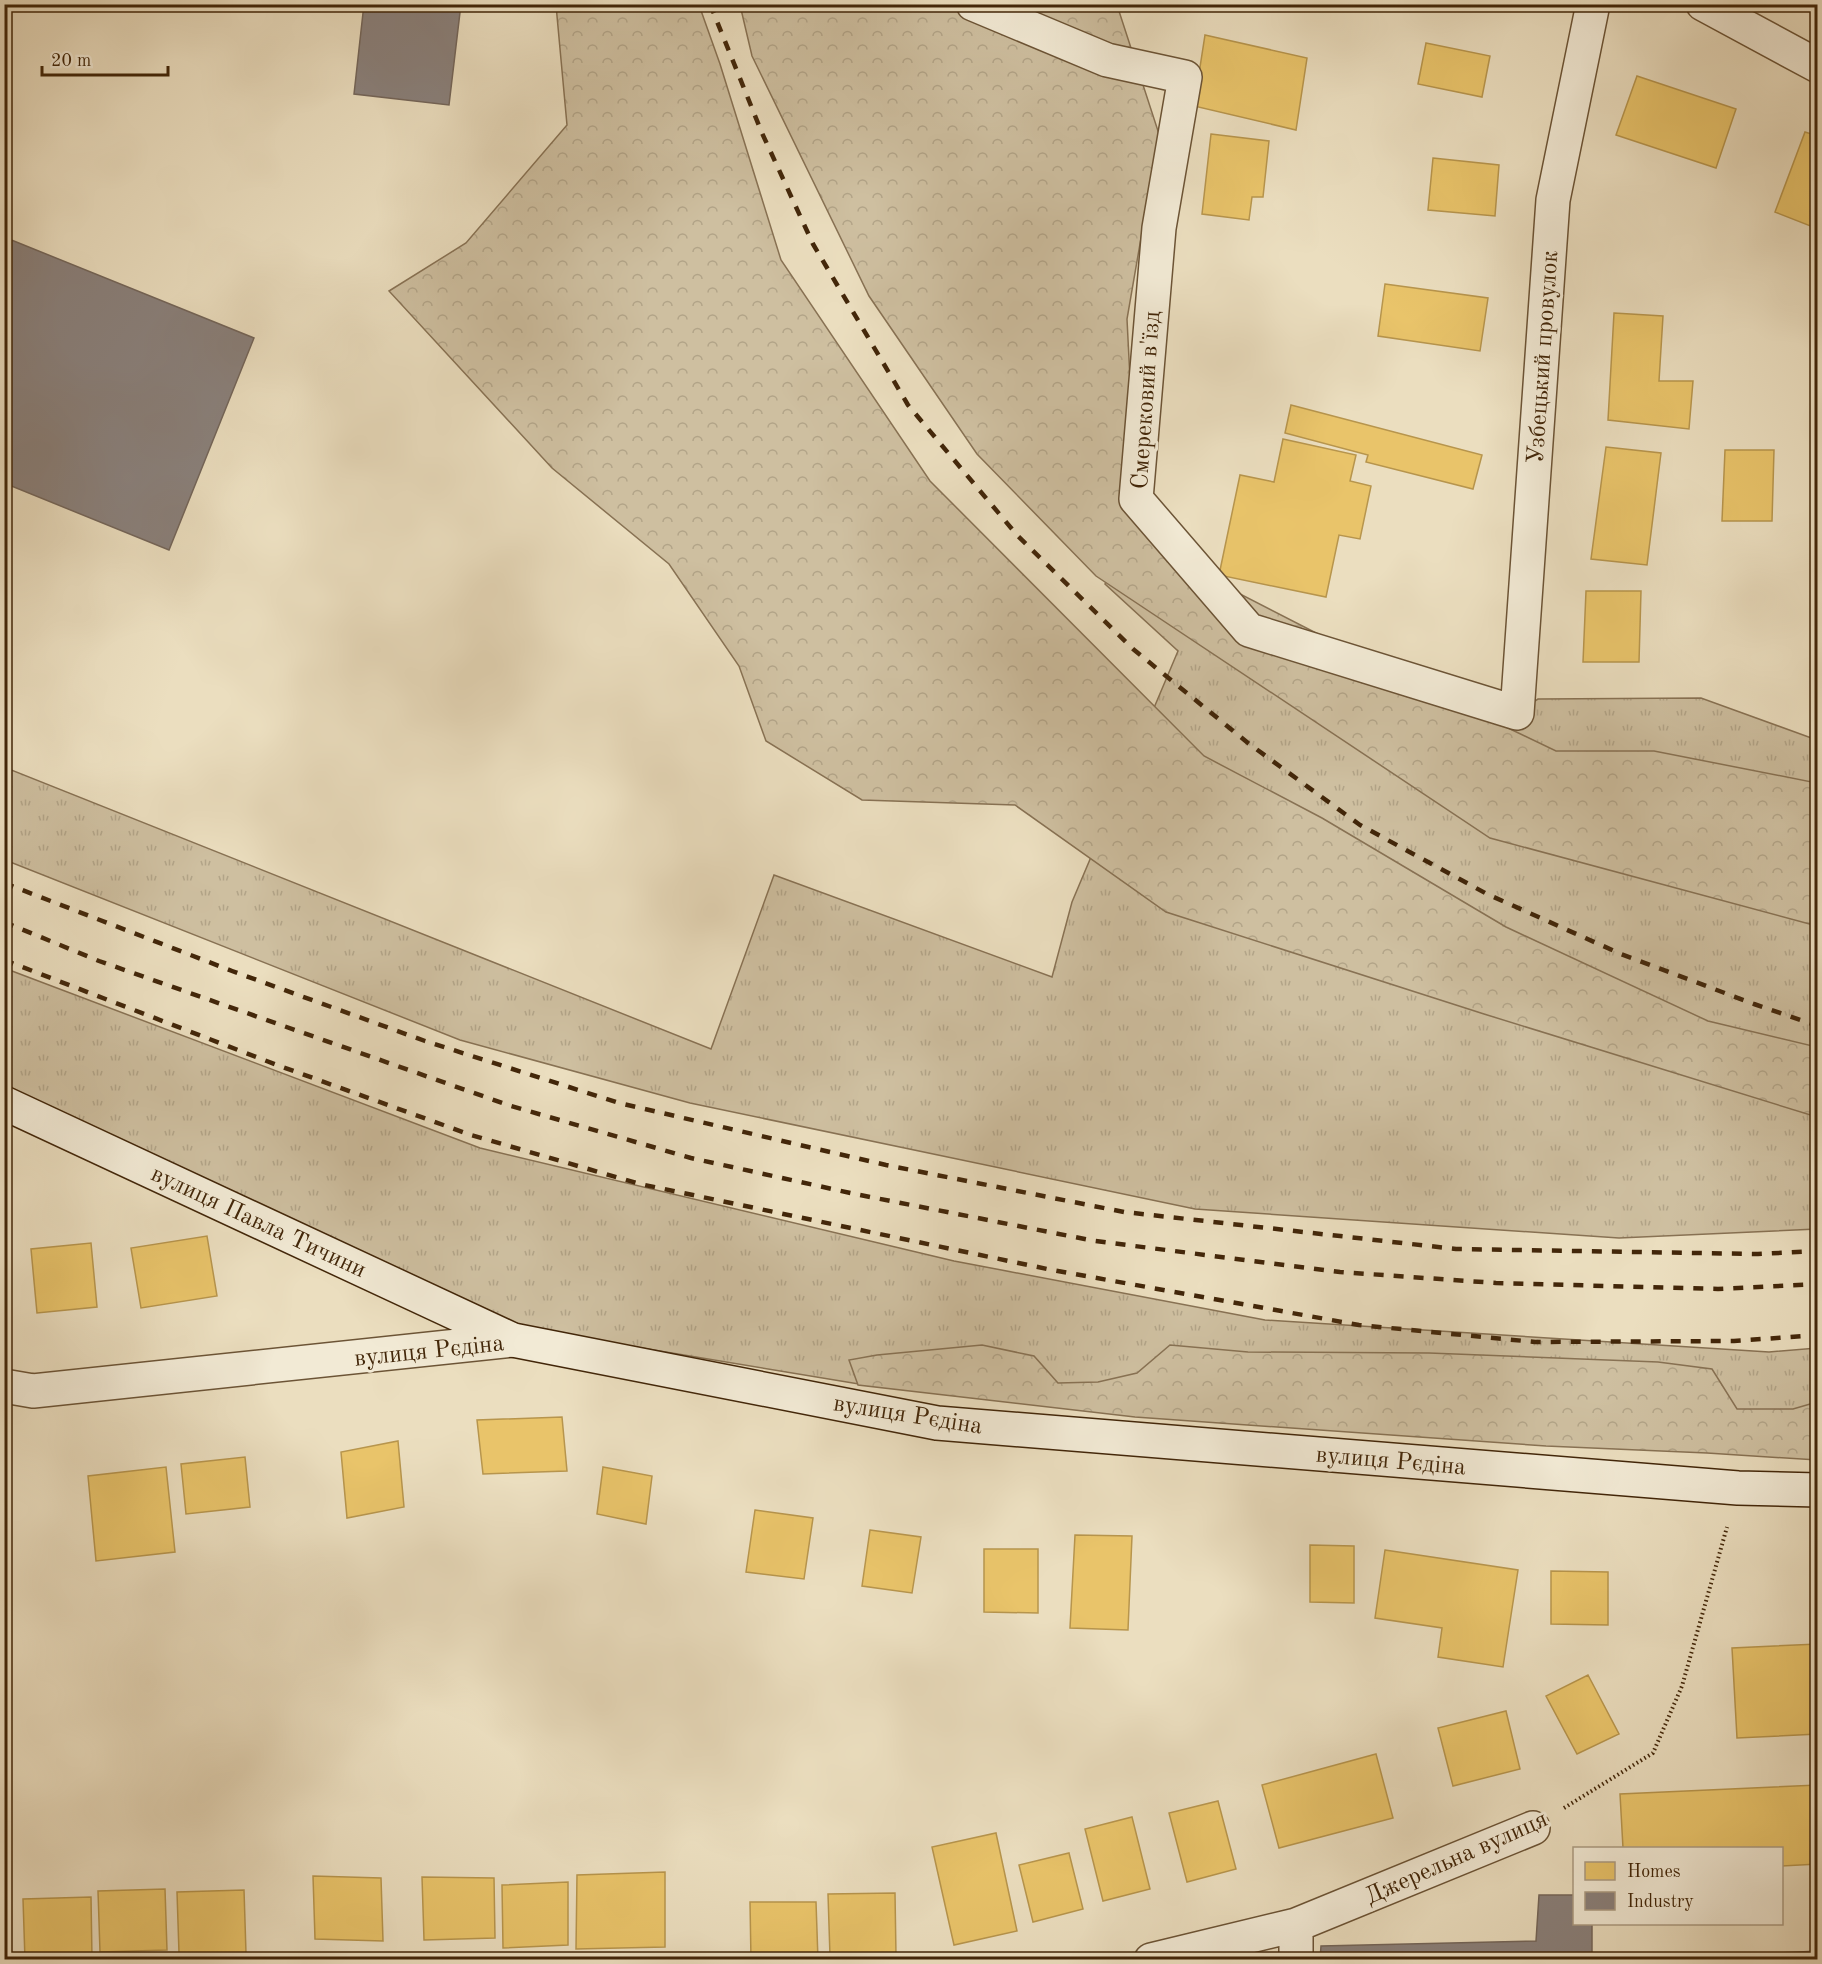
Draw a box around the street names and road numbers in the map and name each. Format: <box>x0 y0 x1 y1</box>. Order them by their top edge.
street label: Узбецький провулок <box>1525 250 1563 465</box>
street label: Смерековий в'їзд <box>1129 310 1165 490</box>
street label: вулиця Павла Тичини <box>147 1162 369 1283</box>
street label: вулиця Рєдіна <box>353 1332 505 1372</box>
street label: вулиця Рєдіна <box>831 1392 984 1440</box>
street label: вулиця Рєдіна <box>1315 1443 1467 1481</box>
street label: Джерельна вулиця <box>1362 1808 1552 1910</box>

